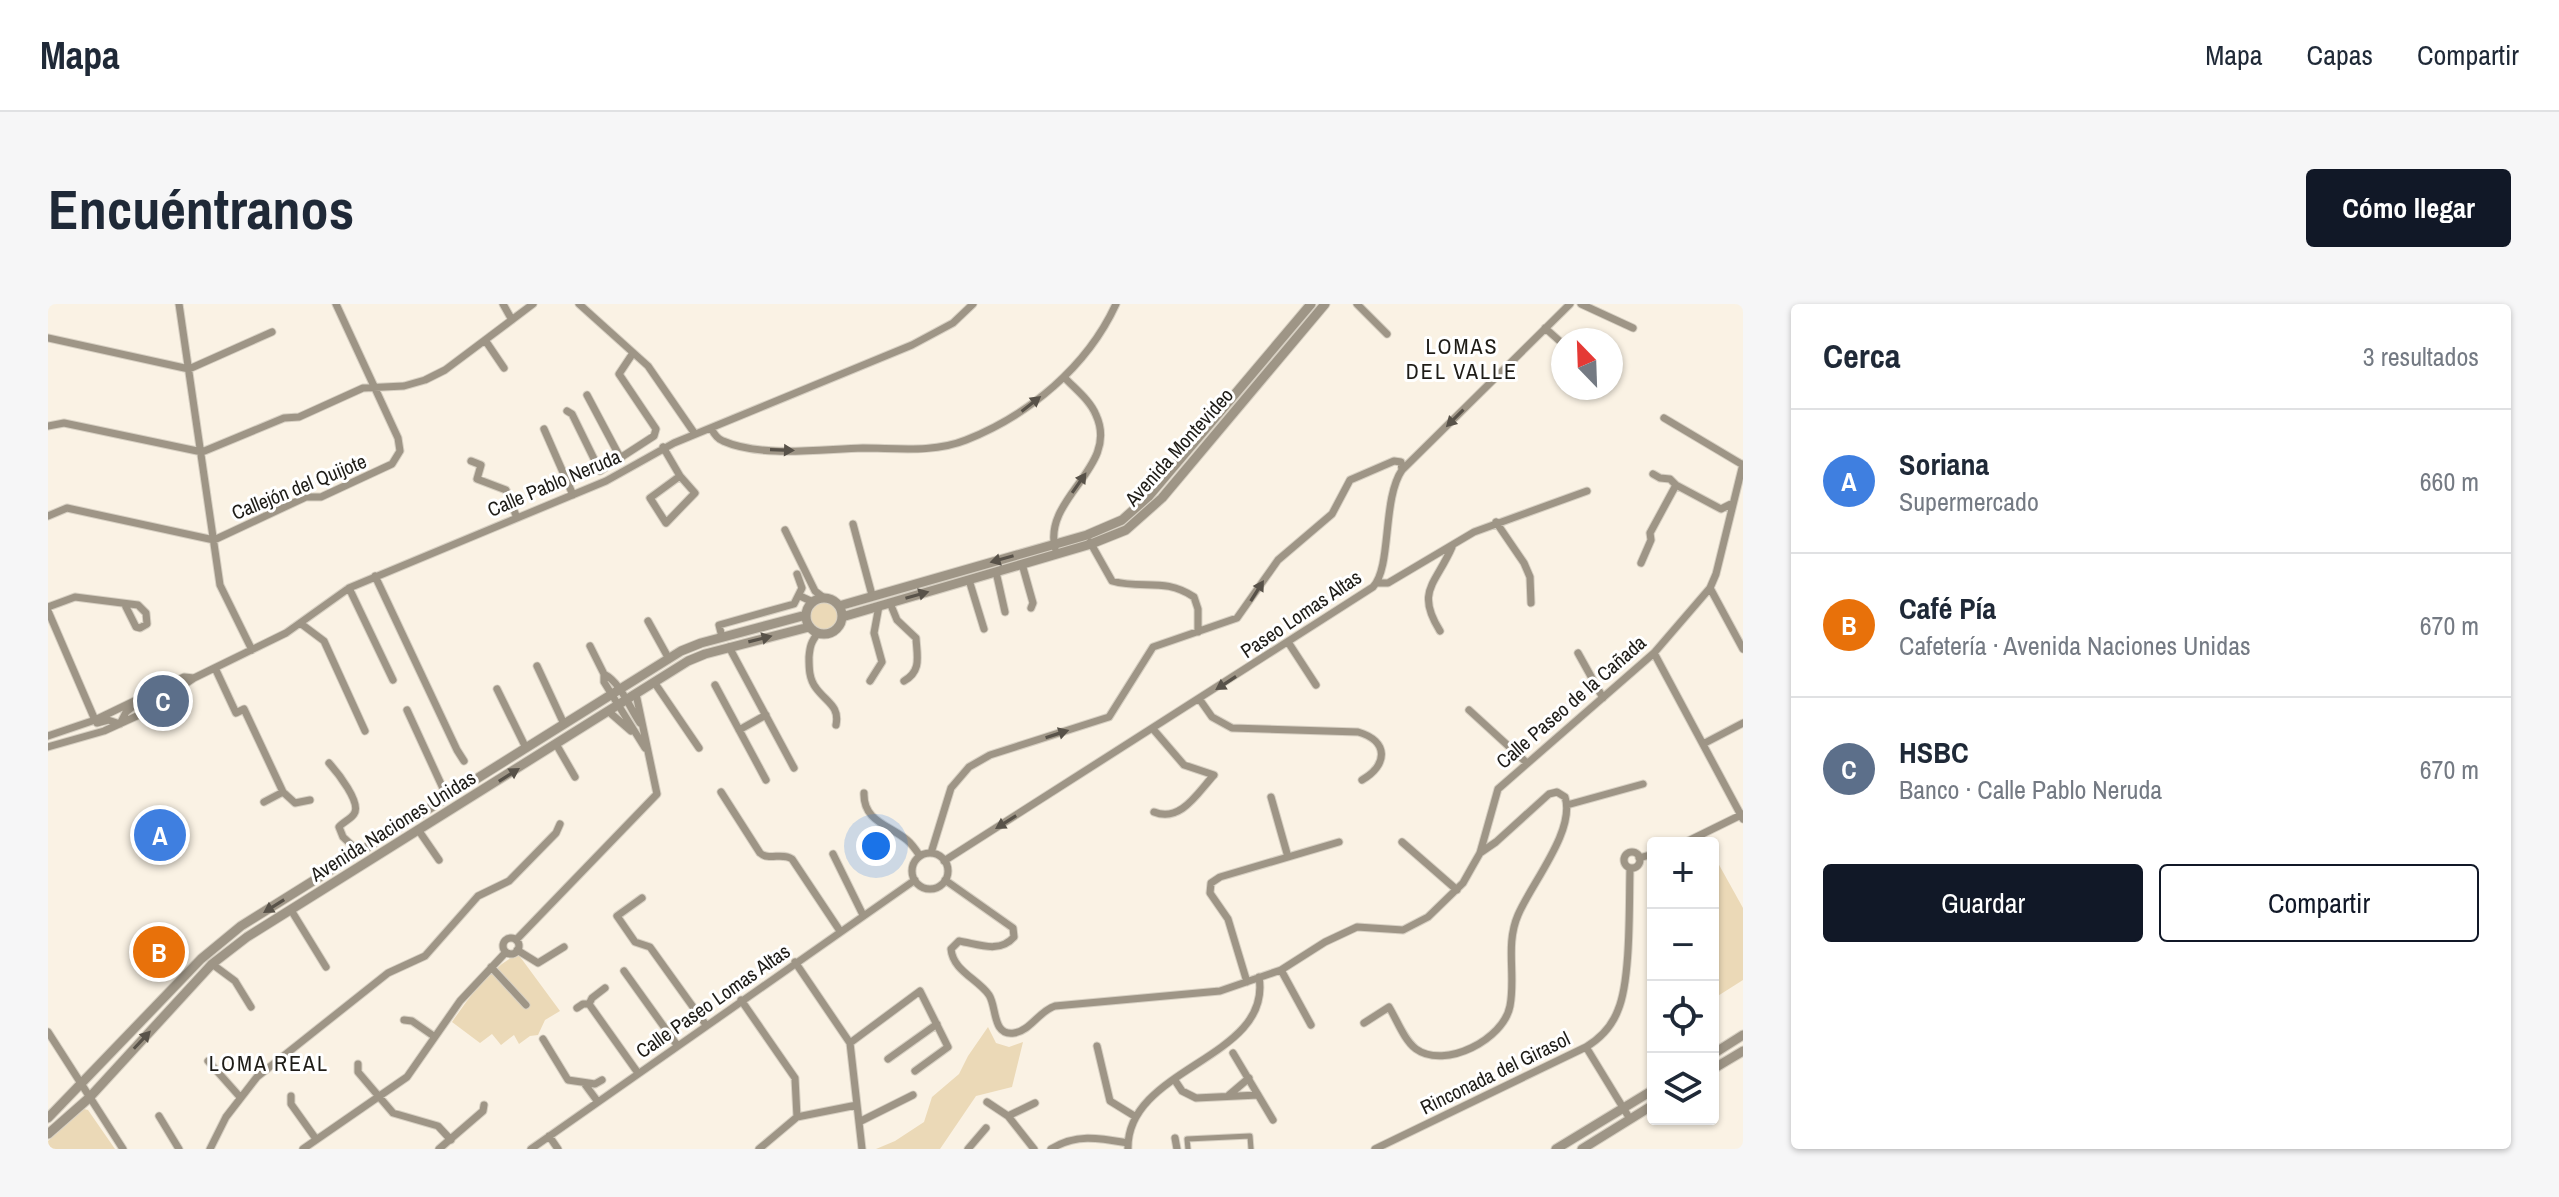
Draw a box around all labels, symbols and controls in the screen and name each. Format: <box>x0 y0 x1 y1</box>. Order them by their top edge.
text: Mapa <box>40 30 120 81</box>
text: Mapa <box>2205 36 2263 74</box>
text: Capas <box>2307 36 2373 74</box>
text: Compartir <box>2417 36 2519 74</box>
button: Cómo llegar <box>2306 169 2511 247</box>
text: Encuéntranos <box>48 171 354 246</box>
north arrow <box>1551 328 1623 400</box>
district label: LOMAS DEL VALLE <box>1406 331 1518 386</box>
text: Cerca <box>1823 333 1901 379</box>
text: 3 resultados <box>2363 339 2479 374</box>
street label: Avenida Montevideo <box>1118 382 1239 512</box>
one-way arrow <box>1021 396 1041 412</box>
one-way arrow <box>1446 408 1465 427</box>
street label: Calle Pablo Neruda <box>483 442 625 523</box>
one-way arrow <box>770 443 795 456</box>
text: Soriana <box>1899 444 1989 484</box>
street label: Callejón del Quijote <box>227 447 370 526</box>
text: A <box>1841 464 1857 499</box>
text: 660 m <box>2420 464 2479 499</box>
one-way arrow <box>1071 472 1087 494</box>
text: Supermercado <box>1899 484 2039 519</box>
one-way arrow <box>989 553 1014 565</box>
street label: Paseo Lomas Altas <box>1235 563 1366 664</box>
one-way arrow <box>1249 580 1263 602</box>
one-way arrow <box>905 588 929 601</box>
text: Café Pía <box>1899 588 1996 628</box>
text: B <box>1841 608 1857 643</box>
text: 670 m <box>2420 608 2479 643</box>
text: Cafetería · Avenida Naciones Unidas <box>1899 628 2251 663</box>
street label: Calle Paseo de la Cañada <box>1490 629 1651 774</box>
one-way arrow <box>748 633 773 645</box>
pin: C <box>137 671 189 731</box>
one-way arrow <box>1215 675 1237 689</box>
one-way arrow <box>1046 727 1070 740</box>
text: HSBC <box>1899 732 1969 772</box>
text: C <box>1841 752 1857 787</box>
text: 670 m <box>2420 752 2479 787</box>
street label: Avenida Naciones Unidas <box>304 764 481 888</box>
one-way arrow <box>498 767 519 782</box>
text: Banco · Calle Pablo Neruda <box>1899 772 2162 807</box>
pin: A <box>134 805 186 865</box>
one-way arrow <box>995 814 1017 828</box>
your location <box>856 826 896 866</box>
map controls <box>1647 837 1719 1125</box>
button: + <box>1647 837 1719 909</box>
button: Guardar <box>1823 864 2143 942</box>
button: Compartir <box>2159 864 2479 942</box>
one-way arrow <box>263 898 285 912</box>
button: − <box>1647 909 1719 981</box>
pin: B <box>133 922 185 982</box>
street label: Calle Paseo Lomas Altas <box>630 937 795 1064</box>
button: locate <box>1647 981 1719 1053</box>
street label: Rinconada del Girasol <box>1416 1025 1574 1120</box>
one-way arrow <box>132 1031 150 1050</box>
district label: LOMA REAL <box>209 1048 329 1078</box>
button: layers <box>1647 1053 1719 1125</box>

